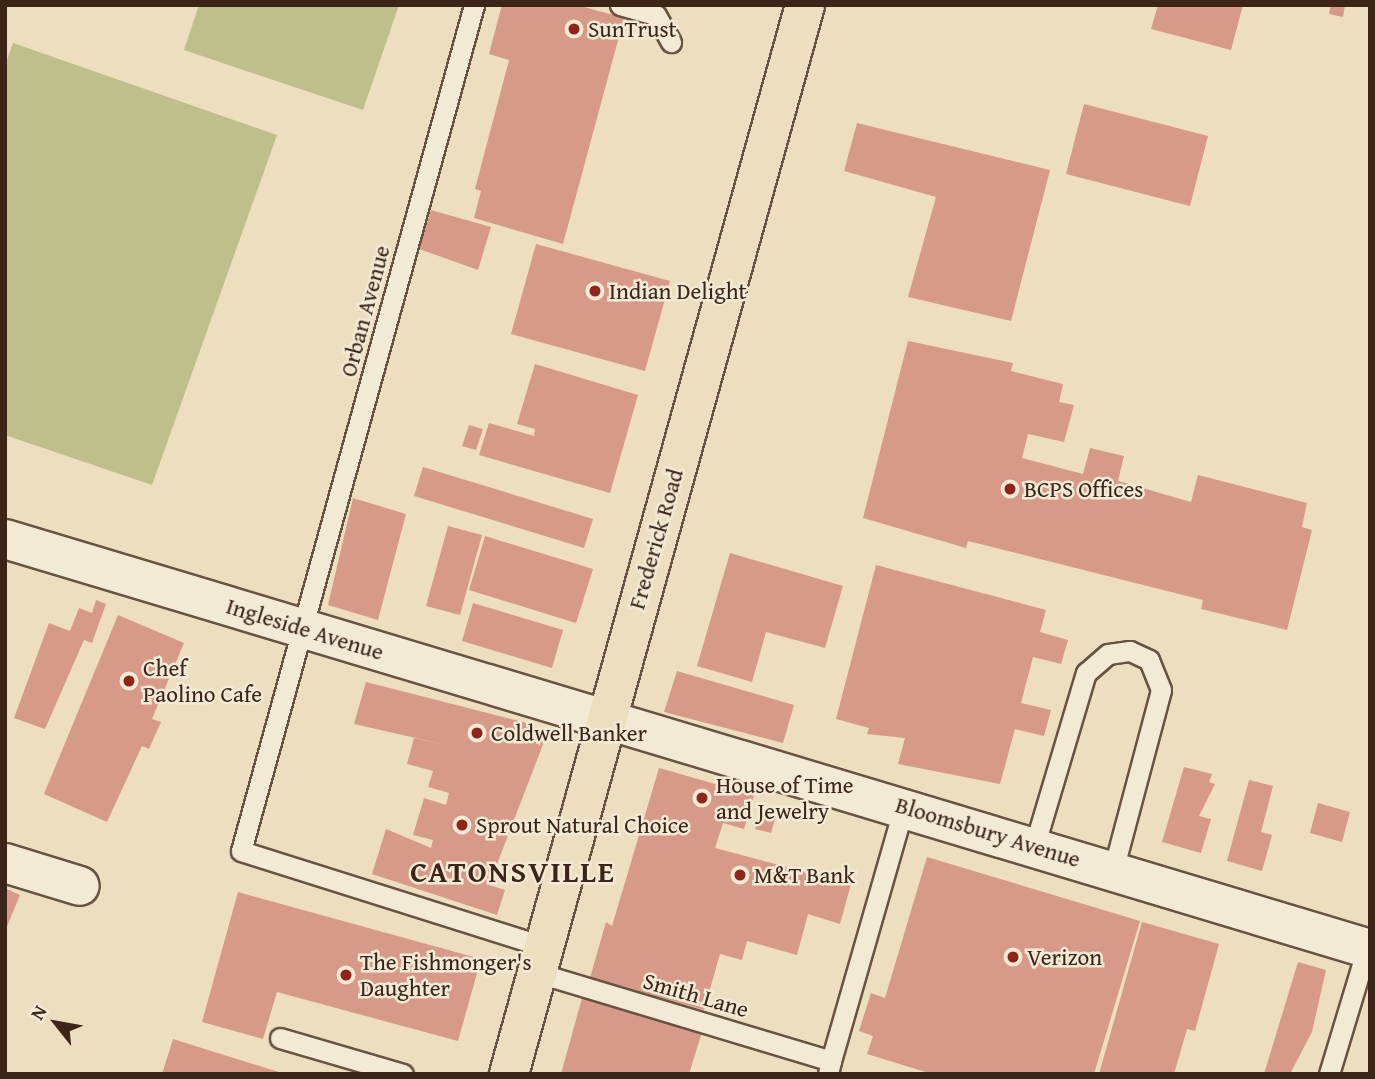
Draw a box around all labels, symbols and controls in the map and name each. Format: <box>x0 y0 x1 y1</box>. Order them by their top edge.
place label: SunTrust <box>588 15 677 43</box>
marker: SunTrust <box>566 21 582 37</box>
street label: Orban Avenue <box>334 242 396 380</box>
place label: Indian Delight <box>609 277 747 305</box>
marker: Indian Delight <box>587 283 603 299</box>
street label: Frederick Road <box>623 466 689 612</box>
place label: BCPS Offices <box>1024 475 1143 503</box>
marker: BCPS Offices <box>1002 481 1018 497</box>
street label: Ingleside Avenue <box>223 592 387 666</box>
place label: Chef Paolino Cafe <box>143 654 262 708</box>
marker: Chef Paolino Cafe <box>121 673 137 689</box>
place label: Coldwell Banker <box>491 719 647 747</box>
marker: Coldwell Banker <box>469 725 485 741</box>
place label: House of Time and Jewelry <box>716 771 854 825</box>
marker: House of Time and Jewelry <box>694 790 710 806</box>
street label: Bloomsbury Avenue <box>892 791 1084 873</box>
place label: Sprout Natural Choice <box>476 811 689 839</box>
marker: Sprout Natural Choice <box>454 817 470 833</box>
district label: CATONSVILLE <box>412 853 614 889</box>
place label: M&T Bank <box>754 861 855 889</box>
marker: M&T Bank <box>732 867 748 883</box>
place label: Verizon <box>1027 943 1102 971</box>
place label: The Fishmonger's Daughter <box>360 948 532 1002</box>
marker: Verizon <box>1005 949 1021 965</box>
marker: The Fishmonger's Daughter <box>338 967 354 983</box>
street label: Smith Lane <box>640 967 752 1023</box>
north arrow <box>21 988 91 1058</box>
text: N <box>23 1000 53 1025</box>

